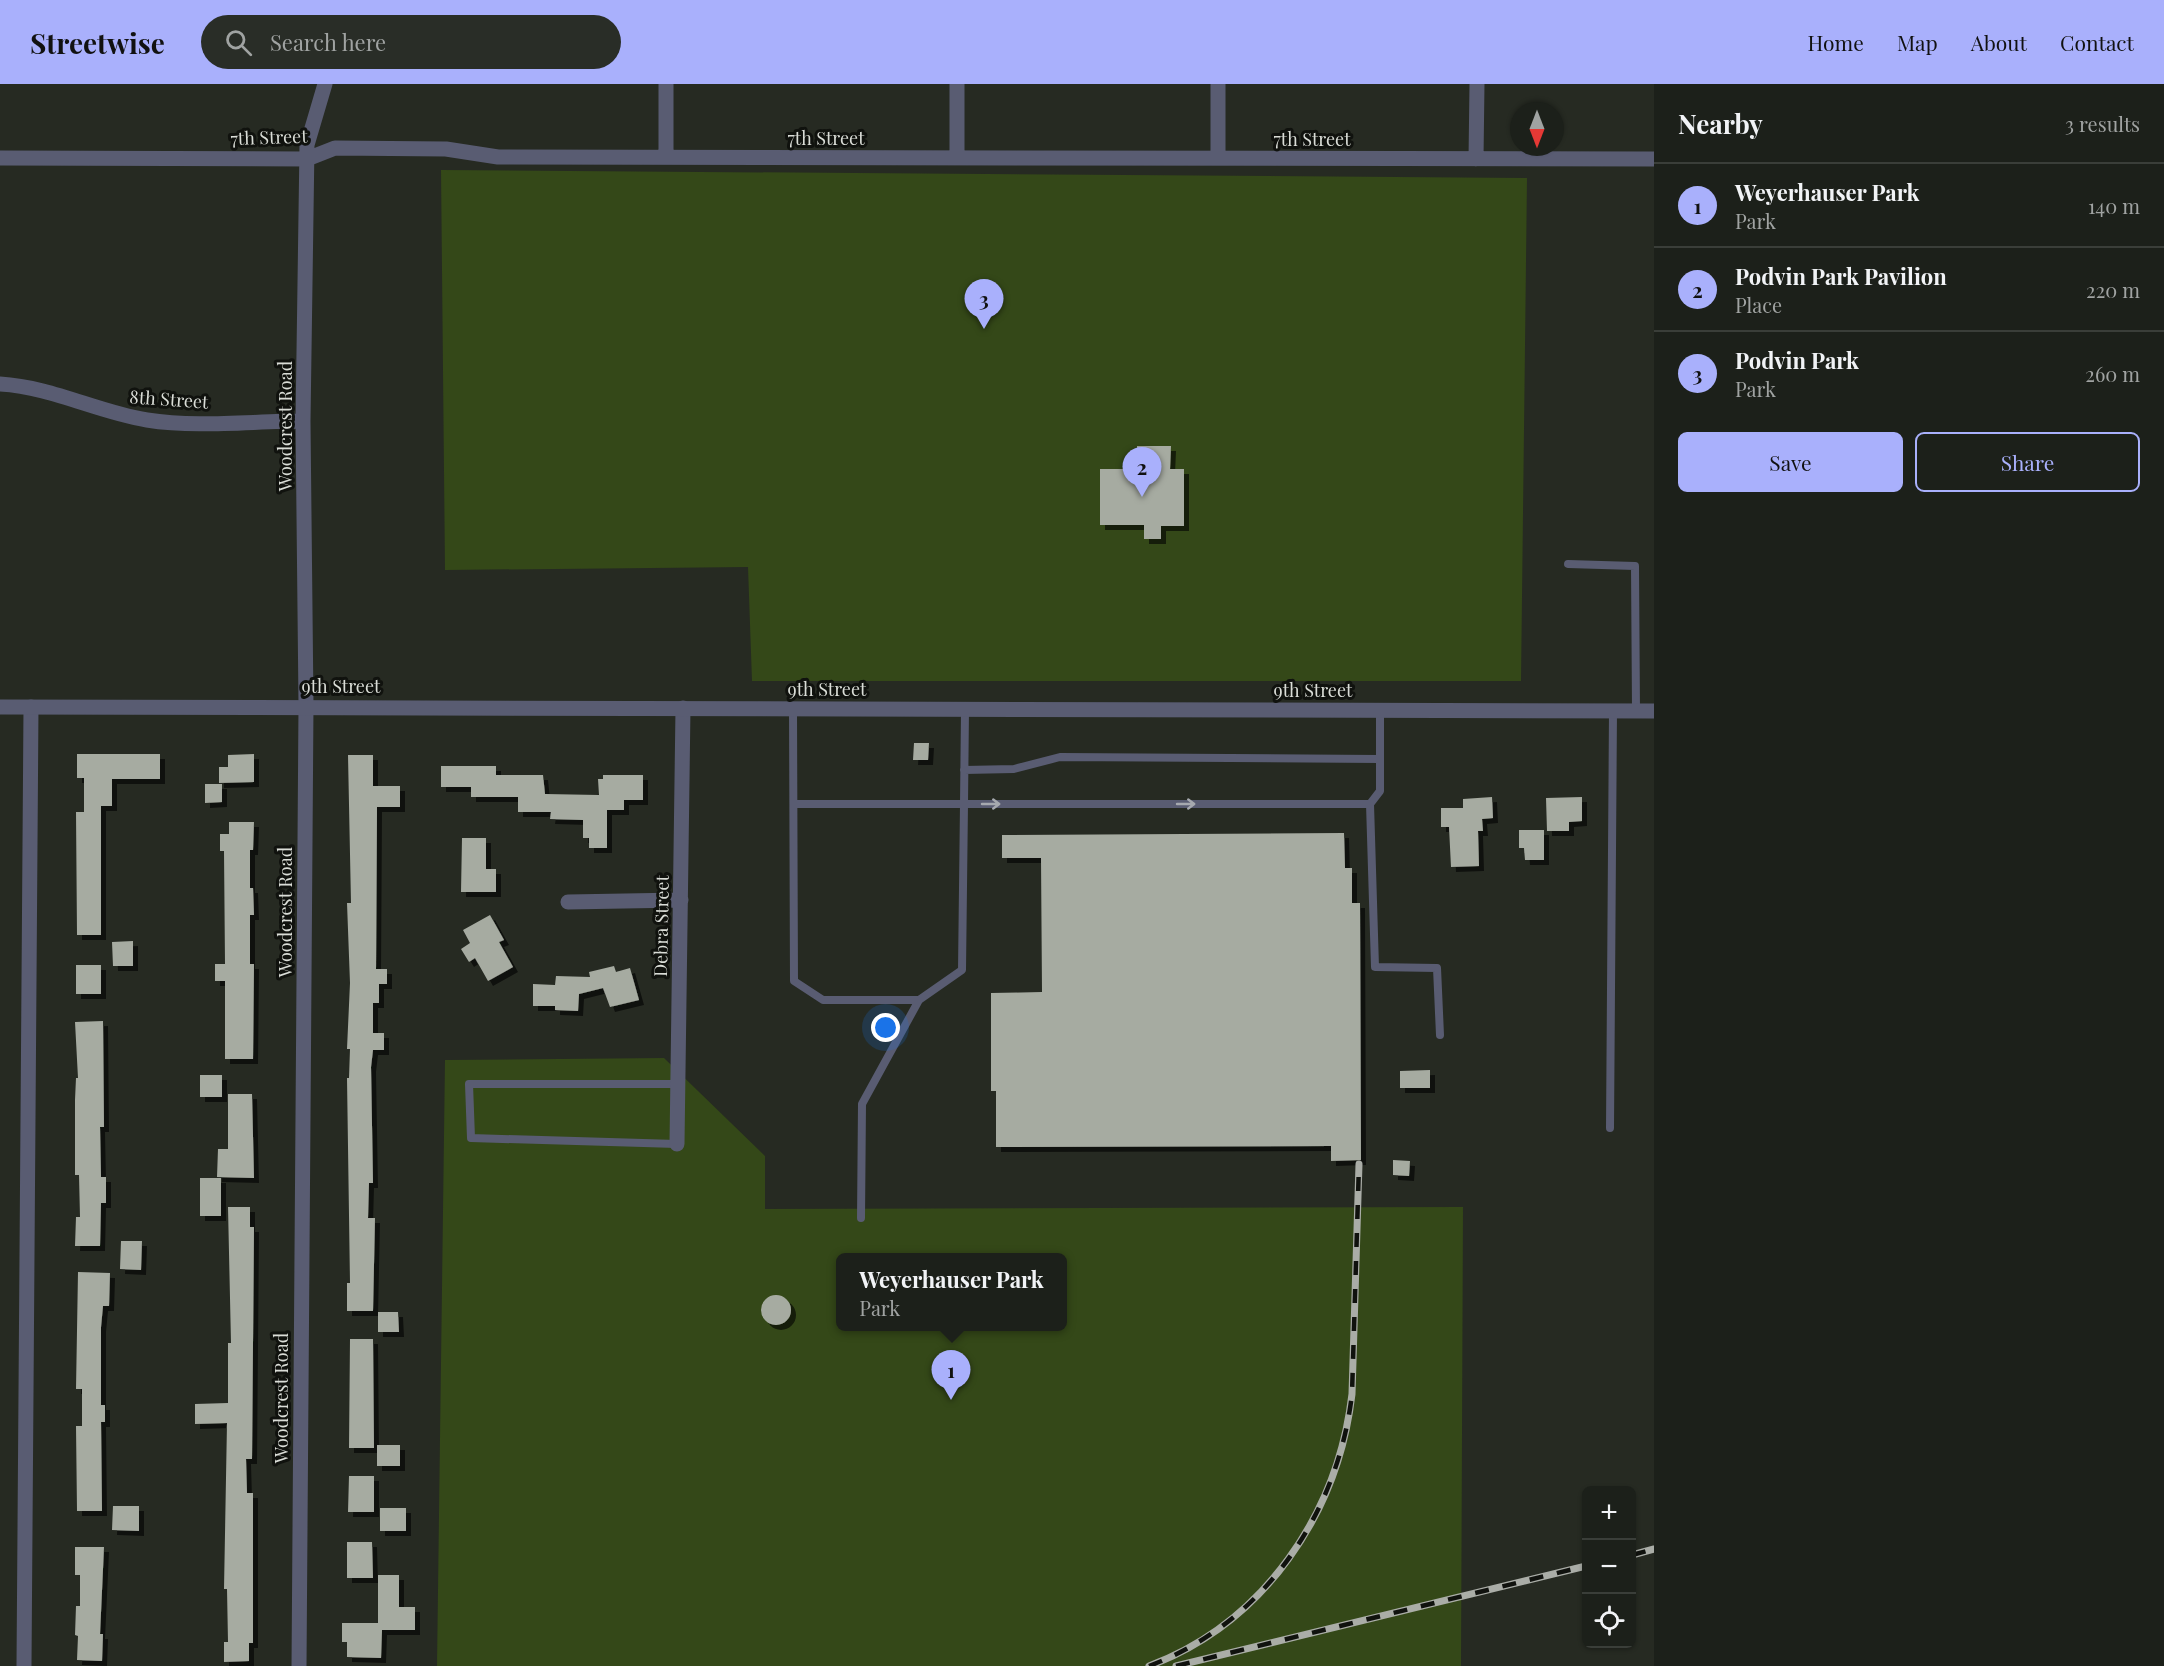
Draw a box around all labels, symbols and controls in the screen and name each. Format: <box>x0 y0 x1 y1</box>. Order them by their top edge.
search box <box>201 15 621 69</box>
text: Streetwise <box>30 24 165 61</box>
icon: search <box>222 26 255 59</box>
text: Search here <box>270 27 386 57</box>
text: Home <box>1808 28 1864 56</box>
text: Map <box>1897 28 1938 56</box>
text: About <box>1971 28 2027 56</box>
text: Contact <box>2060 28 2134 56</box>
north arrow <box>1510 102 1564 156</box>
text: Nearby <box>1678 106 1763 141</box>
text: 3 results <box>2065 110 2140 137</box>
street label: 7th Street <box>230 124 309 150</box>
street label: 7th Street <box>787 126 865 150</box>
street label: 7th Street <box>1273 127 1351 151</box>
text: Weyerhauser Park <box>1735 177 1919 207</box>
text: 1 <box>1694 192 1701 219</box>
text: 140 m <box>2088 192 2140 219</box>
text: Park <box>1735 207 1776 234</box>
text: Podvin Park Pavilion <box>1735 261 1947 291</box>
text: 2 <box>1692 276 1703 303</box>
text: 220 m <box>2086 276 2140 303</box>
pin: 3 <box>964 280 1004 329</box>
text: Place <box>1735 291 1782 318</box>
text: Podvin Park <box>1735 345 1859 375</box>
street label: Woodcrest Road <box>273 360 297 492</box>
text: 3 <box>1693 360 1702 387</box>
text: 260 m <box>2085 360 2140 387</box>
text: Park <box>1735 375 1776 402</box>
street label: 8th Street <box>129 384 210 414</box>
button: Save <box>1678 432 1903 492</box>
button: Share <box>1915 432 2140 492</box>
pin: 2 <box>1122 448 1162 497</box>
street label: 9th Street <box>302 674 381 698</box>
street label: 9th Street <box>788 677 867 701</box>
street label: 9th Street <box>1274 678 1353 702</box>
one-way arrow <box>981 798 1001 810</box>
one-way arrow <box>1176 798 1196 810</box>
street label: Woodcrest Road <box>273 846 297 978</box>
street label: Debra Street <box>648 874 674 977</box>
your location <box>871 1013 900 1042</box>
popup <box>836 1253 1067 1331</box>
text: Weyerhauser Park <box>859 1264 1044 1294</box>
text: Park <box>859 1294 900 1321</box>
street label: Woodcrest Road <box>269 1332 293 1464</box>
pin: 1 <box>932 1350 970 1400</box>
map controls <box>1582 1486 1636 1648</box>
button: + <box>1582 1486 1636 1540</box>
button: − <box>1582 1540 1636 1594</box>
button: locate <box>1582 1594 1636 1648</box>

